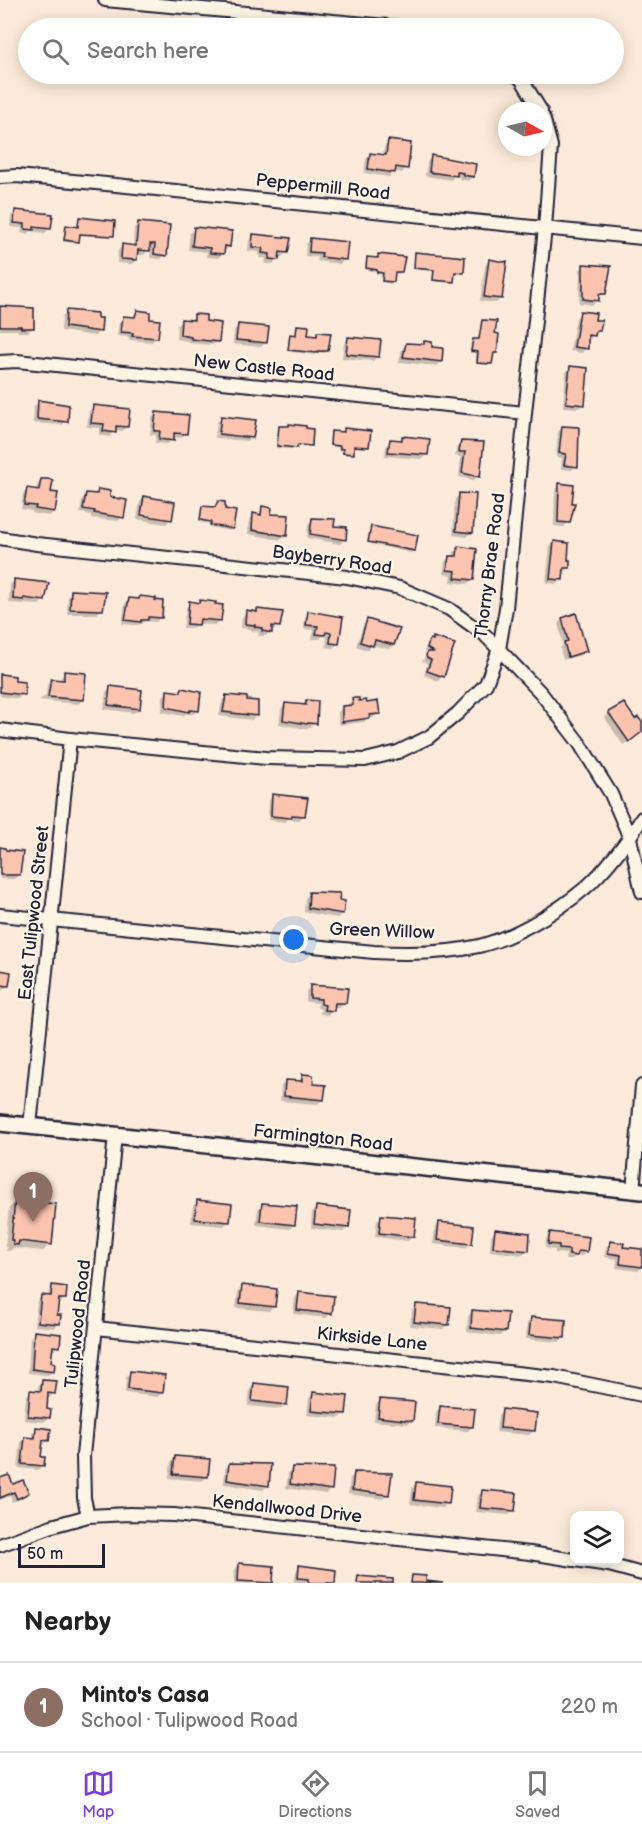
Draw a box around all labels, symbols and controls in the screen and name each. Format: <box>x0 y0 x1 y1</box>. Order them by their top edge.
search box <box>18 18 624 84</box>
icon: search <box>39 35 72 68</box>
text: Search here <box>87 38 209 65</box>
north arrow <box>498 102 552 156</box>
street label: Peppermill Road <box>255 170 391 204</box>
street label: New Castle Road <box>193 350 335 386</box>
street label: Thorny Brae Road <box>471 492 509 640</box>
street label: Bayberry Road <box>271 541 393 579</box>
street label: East Tulipwood Street <box>14 824 54 1001</box>
street label: Green Willow <box>329 919 435 943</box>
your location <box>279 925 308 954</box>
street label: Farmington Road <box>252 1120 394 1156</box>
pin: 1 <box>14 1172 52 1222</box>
street label: Tulipwood Road <box>61 1259 95 1389</box>
street label: Kirkside Lane <box>316 1323 429 1355</box>
street label: Kendallwood Drive <box>211 1491 363 1527</box>
map controls <box>570 1511 624 1565</box>
button: layers <box>570 1511 624 1565</box>
scale bar <box>18 1541 105 1568</box>
text: 50 m <box>27 1545 63 1564</box>
text: Nearby <box>24 1607 111 1638</box>
text: Minto's Casa <box>81 1682 209 1709</box>
text: 1 <box>39 1695 48 1719</box>
text: 220 m <box>561 1695 618 1719</box>
text: School · Tulipwood Road <box>81 1709 298 1733</box>
tab: Map <box>82 1767 115 1822</box>
tab: Directions <box>278 1767 352 1822</box>
tab: Saved <box>515 1767 560 1822</box>

